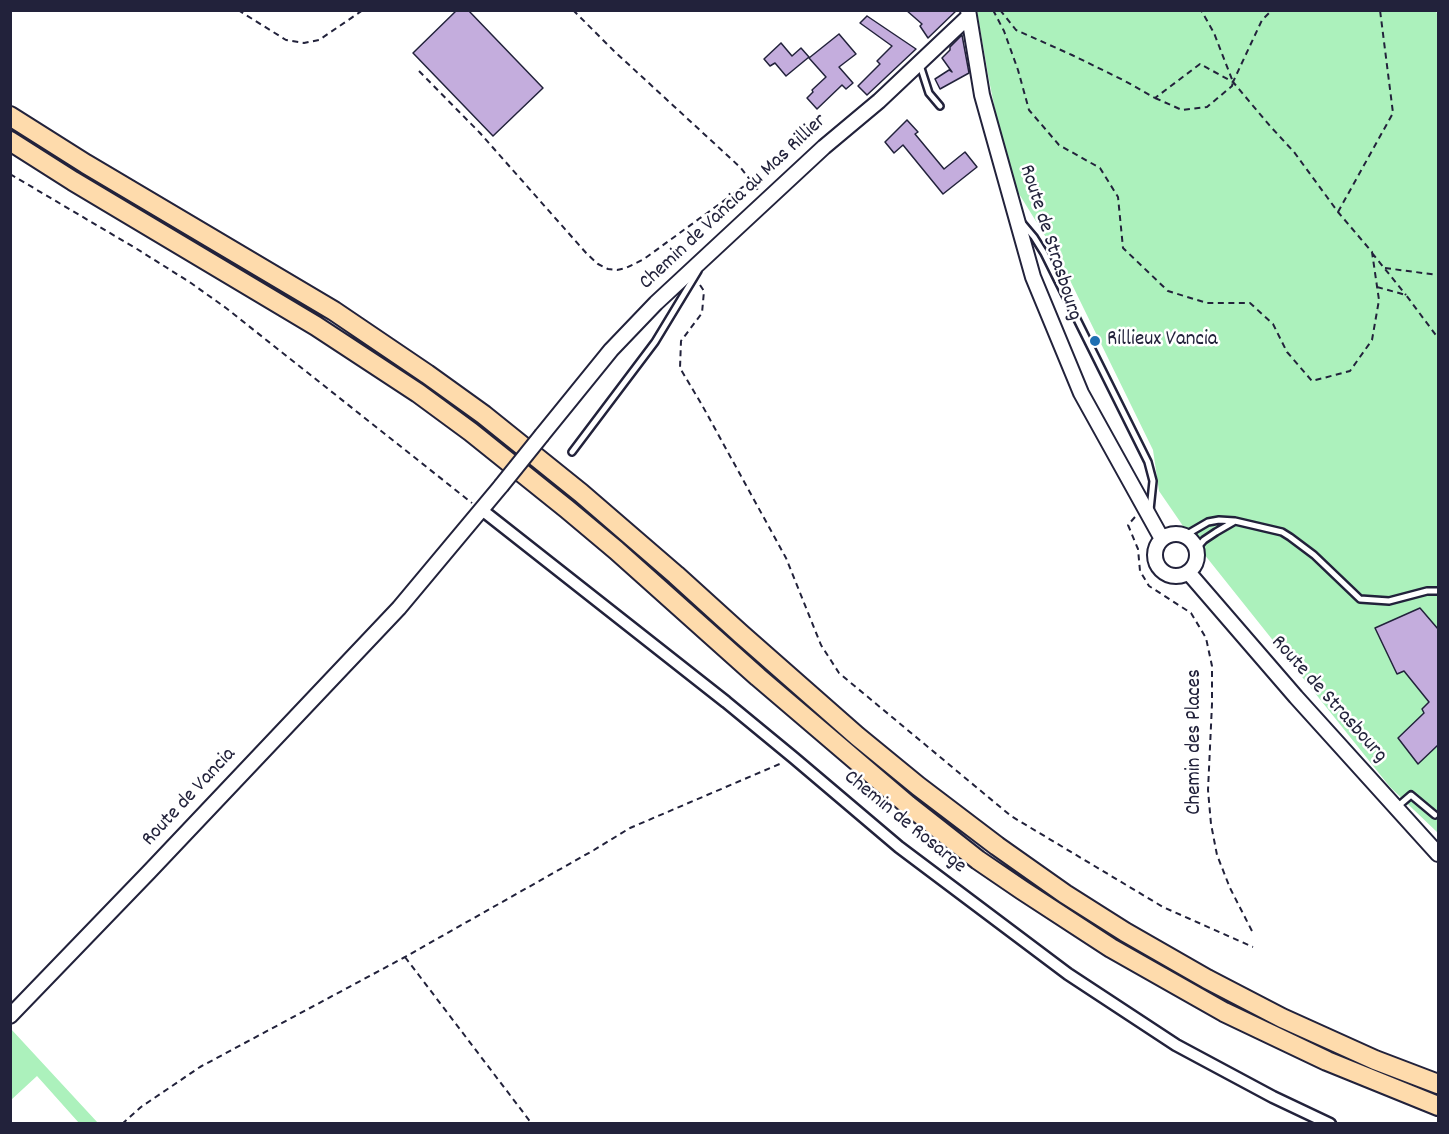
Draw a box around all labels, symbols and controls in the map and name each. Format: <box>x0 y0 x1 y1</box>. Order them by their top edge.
street label: Chemin de Vancia au Mas Rillier <box>635 110 833 296</box>
street label: Route de Strasbourg <box>1012 162 1086 324</box>
place label: Rillieux Vancia <box>1107 328 1218 354</box>
marker: Rillieux Vancia <box>1088 334 1102 348</box>
street label: Route de Strasbourg <box>1264 631 1392 769</box>
street label: Chemin des Places <box>1183 669 1209 815</box>
street label: Route de Vancia <box>138 743 242 853</box>
street label: Chemin de Rosarge <box>838 766 970 880</box>

